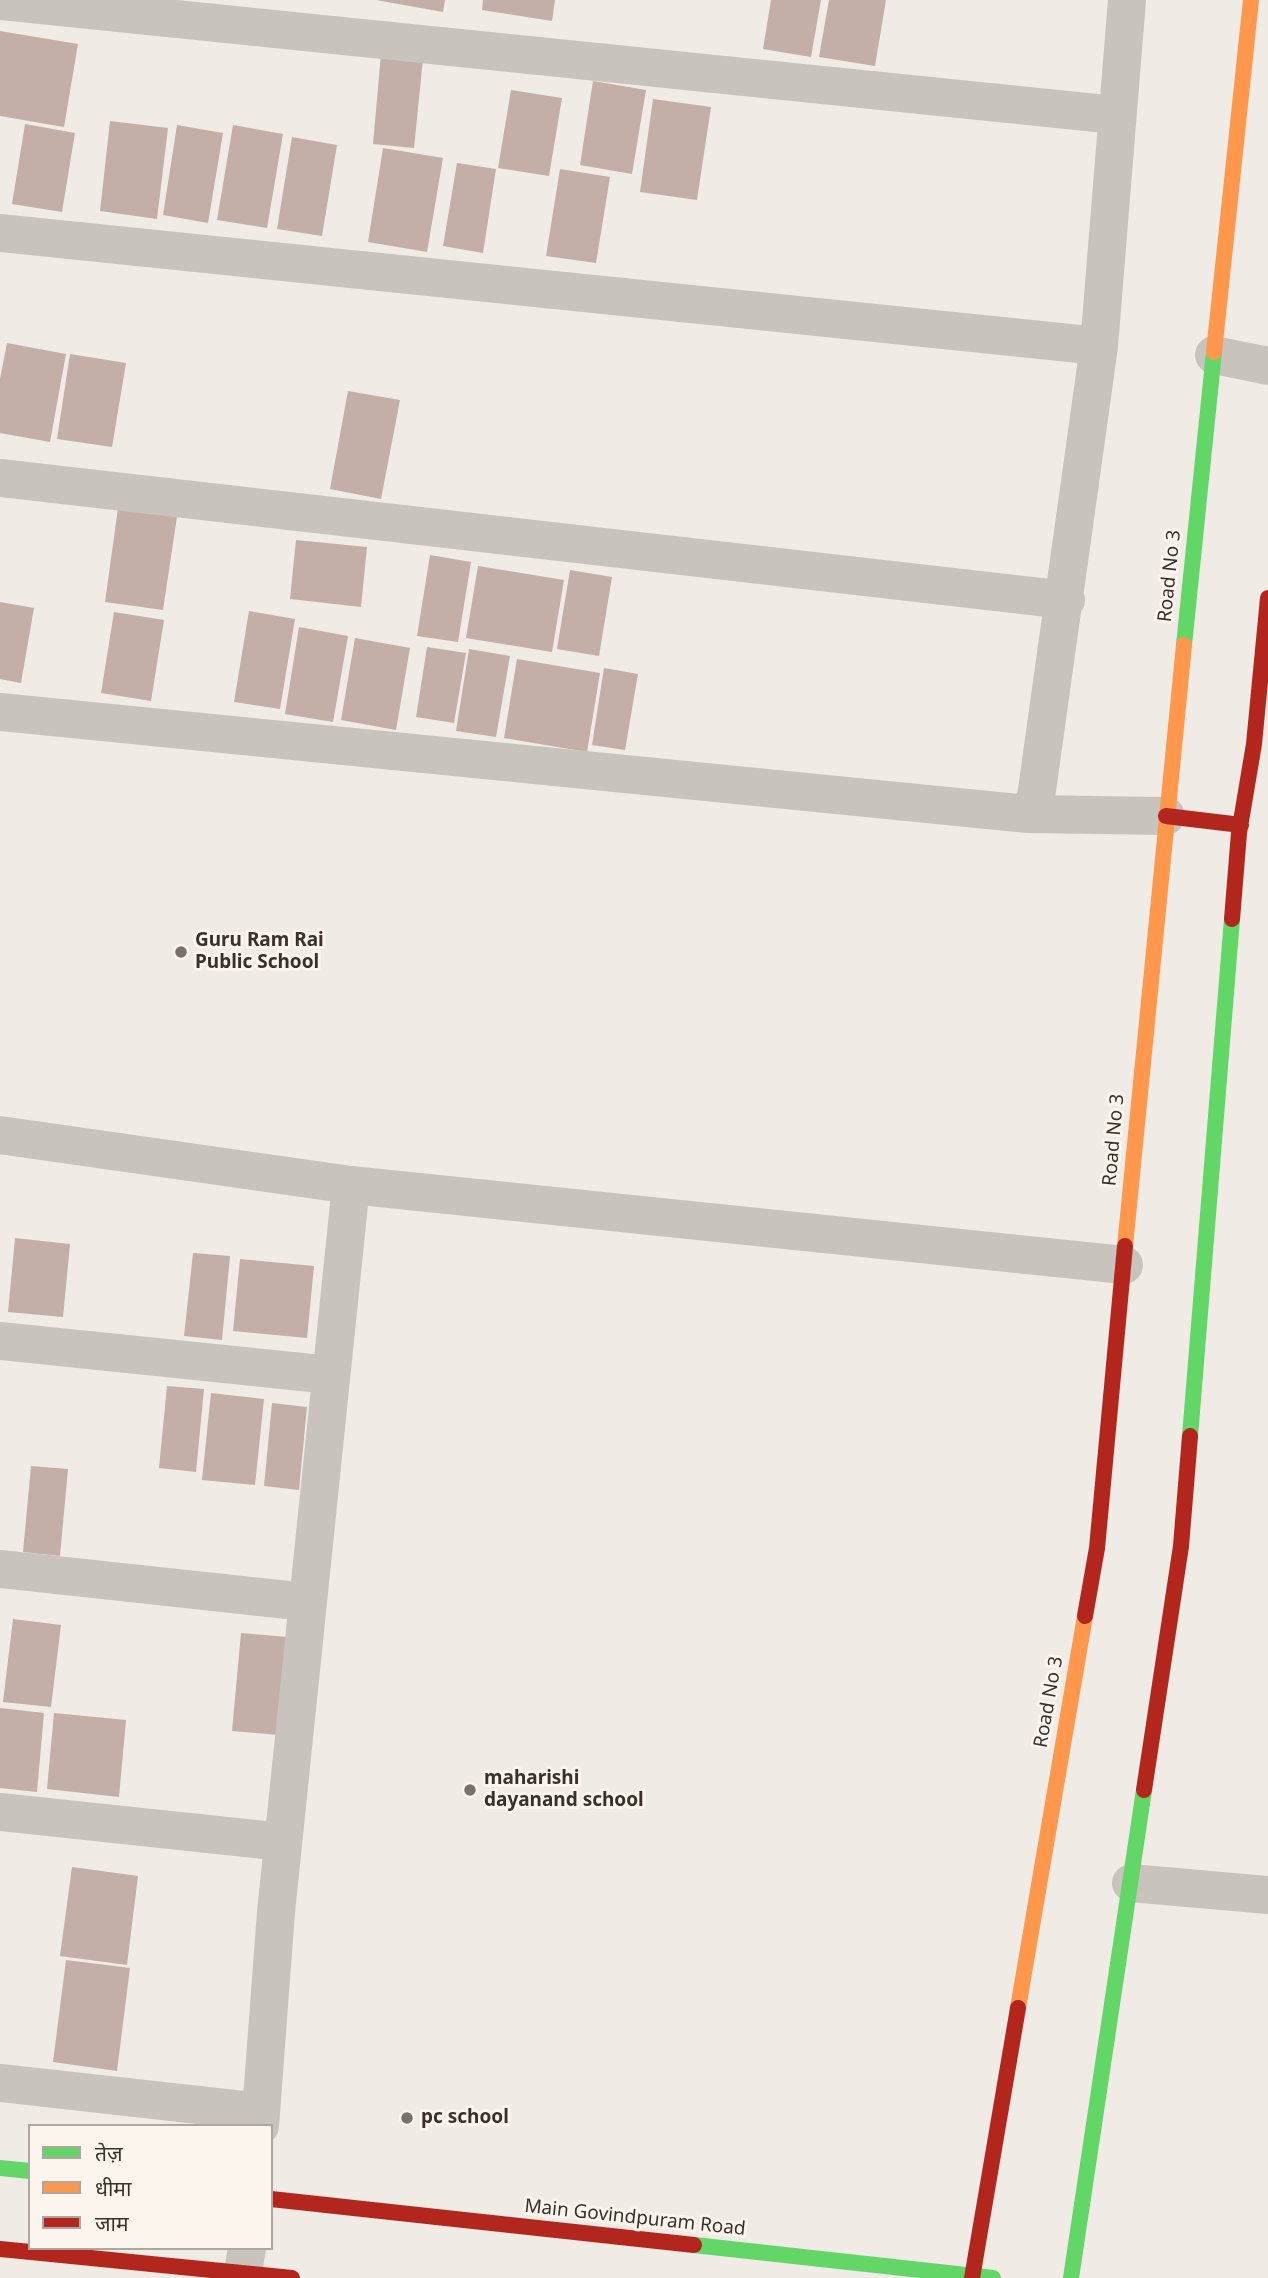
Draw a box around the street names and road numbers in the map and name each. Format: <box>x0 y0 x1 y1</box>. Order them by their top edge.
street label: Road No 3 <box>1154 529 1186 623</box>
street label: Road No 3 <box>1099 1093 1129 1187</box>
street label: Road No 3 <box>1030 1655 1068 1749</box>
street label: Main Govindpuram Road <box>523 2195 747 2241</box>

